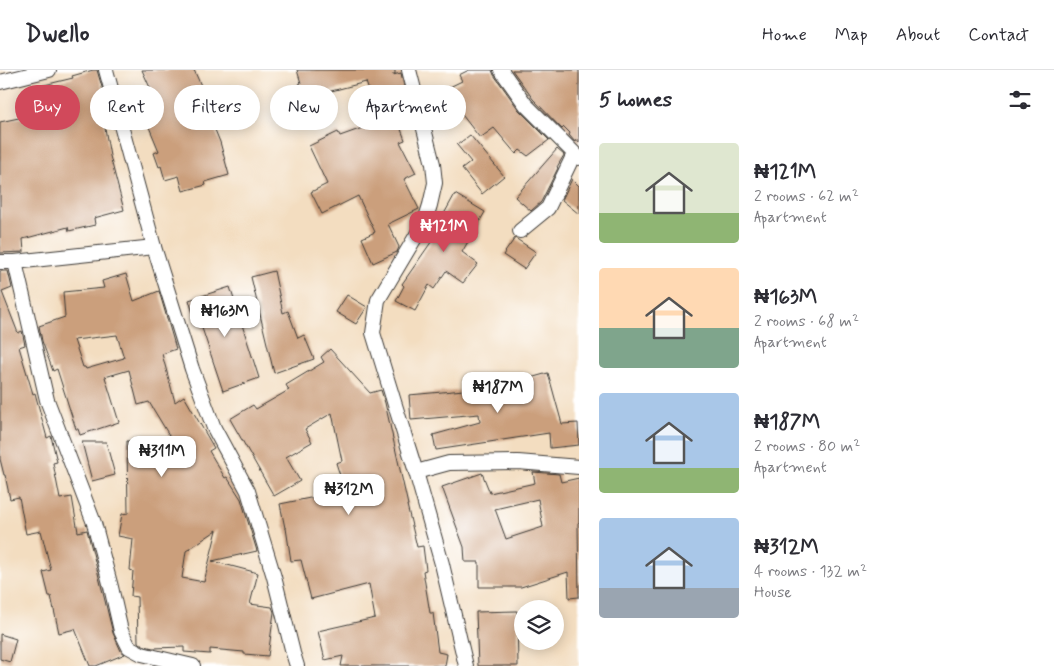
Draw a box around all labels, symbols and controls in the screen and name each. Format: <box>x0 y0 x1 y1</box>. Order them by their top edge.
text: Dwello <box>25 19 90 50</box>
text: Home <box>762 23 807 47</box>
text: Map <box>835 23 868 47</box>
text: About <box>896 23 940 47</box>
text: Contact <box>968 23 1029 47</box>
chip: Buy <box>15 85 80 130</box>
chip: Rent <box>90 85 164 130</box>
chip: Filters <box>174 85 260 130</box>
chip: New <box>270 85 338 130</box>
chip: Apartment <box>348 85 466 130</box>
text: 5 homes <box>599 86 672 114</box>
icon: filters <box>1006 86 1034 114</box>
text: ₦121M <box>754 158 816 186</box>
icon: home <box>639 163 699 223</box>
text: 2 rooms · 62 m² <box>754 186 859 207</box>
text: Apartment <box>754 207 827 228</box>
pin: ₦121M <box>409 210 479 253</box>
text: ₦121M <box>420 216 468 237</box>
text: ₦163M <box>754 283 817 311</box>
icon: home <box>639 288 699 348</box>
pin: ₦163M <box>190 296 260 338</box>
text: ₦163M <box>201 301 249 322</box>
text: 2 rooms · 68 m² <box>754 311 859 332</box>
text: Apartment <box>754 332 827 353</box>
pin: ₦187M <box>463 372 533 414</box>
text: ₦187M <box>473 377 523 398</box>
text: ₦187M <box>754 408 820 436</box>
icon: home <box>639 413 699 473</box>
pin: ₦311M <box>127 436 197 478</box>
text: 2 rooms · 80 m² <box>754 436 860 457</box>
text: ₦311M <box>139 441 185 462</box>
text: Apartment <box>754 457 827 478</box>
pin: ₦312M <box>314 474 384 516</box>
text: ₦312M <box>324 479 374 500</box>
text: ₦312M <box>754 533 819 561</box>
icon: home <box>639 538 699 598</box>
text: 4 rooms · 132 m² <box>754 561 867 582</box>
text: House <box>754 582 792 603</box>
map controls <box>514 600 564 650</box>
button: layers <box>514 600 564 650</box>

